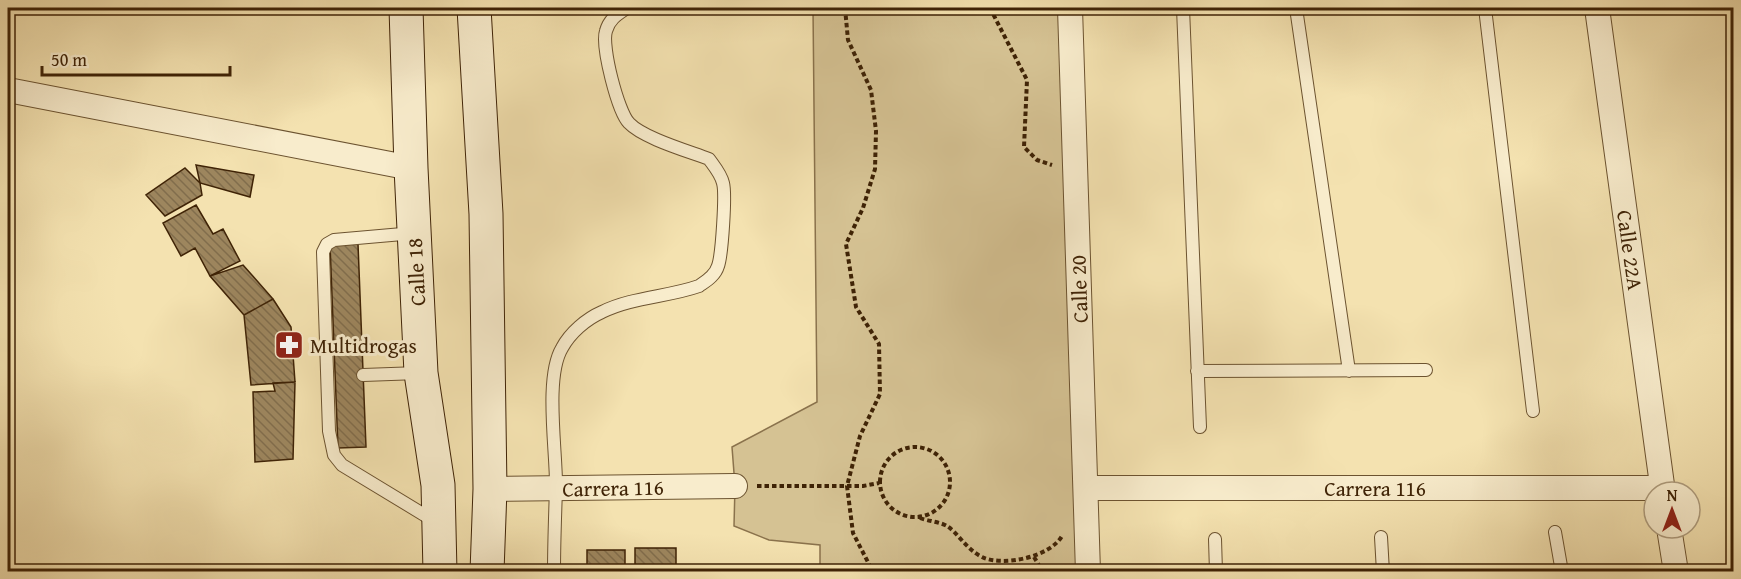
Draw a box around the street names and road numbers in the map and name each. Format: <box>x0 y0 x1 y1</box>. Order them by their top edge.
street label: Calle 22A <box>1609 208 1651 292</box>
street label: Calle 18 <box>399 237 433 307</box>
street label: Calle 20 <box>1062 255 1096 323</box>
street label: Carrera 116 <box>562 472 664 504</box>
street label: Carrera 116 <box>1324 473 1426 504</box>

